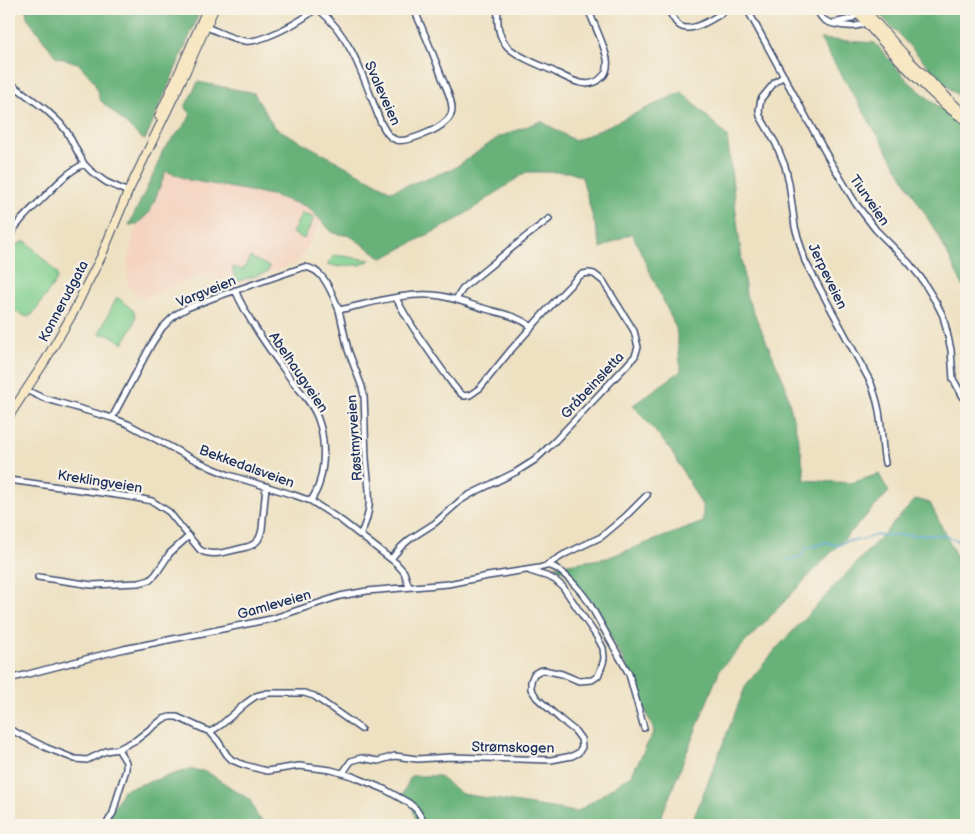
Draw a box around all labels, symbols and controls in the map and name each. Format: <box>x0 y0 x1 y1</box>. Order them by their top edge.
street label: Svaleveien <box>361 58 404 128</box>
street label: Tiurveien <box>846 172 893 229</box>
street label: Jerpeveien <box>804 241 851 312</box>
street label: Konnerudgata <box>35 258 92 345</box>
street label: Vargveien <box>174 272 239 311</box>
street label: Abelhaugveien <box>265 329 332 416</box>
street label: Gråbeinsletta <box>557 348 628 422</box>
street label: Røstmyrveien <box>343 394 366 482</box>
street label: Bekkedalsveien <box>197 441 297 492</box>
street label: Kreklingveien <box>56 466 144 497</box>
street label: Gamleveien <box>235 586 313 623</box>
street label: Strømskogen <box>471 738 555 757</box>

